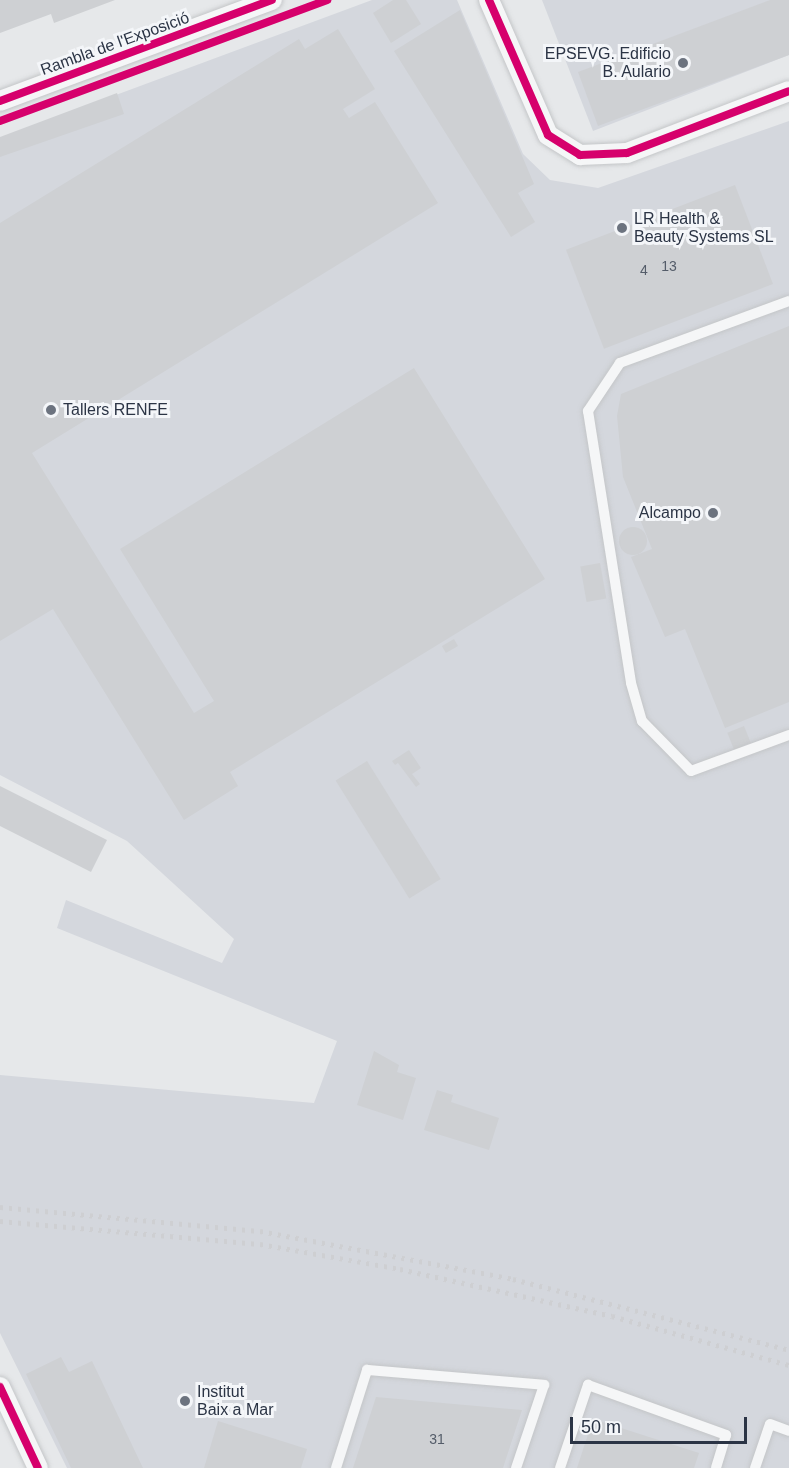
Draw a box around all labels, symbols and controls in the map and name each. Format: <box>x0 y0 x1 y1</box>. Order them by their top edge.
street label: Rambla de l'Exposició <box>38 8 192 80</box>
place label: EPSEVG. Edificio B. Aulario <box>545 44 671 82</box>
marker: EPSEVG. Edificio B. Aulario <box>676 56 690 70</box>
place label: LR Health & Beauty Systems SL <box>634 209 774 247</box>
marker: LR Health & Beauty Systems SL <box>615 221 629 235</box>
house number: 13 <box>661 258 677 274</box>
house number: 4 <box>640 262 648 278</box>
place label: Tallers RENFE <box>63 400 168 420</box>
marker: Tallers RENFE <box>44 403 58 417</box>
place label: Alcampo <box>639 503 701 523</box>
marker: Alcampo <box>706 506 720 520</box>
place label: Institut Baix a Mar <box>197 1382 273 1420</box>
marker: Institut Baix a Mar <box>178 1394 192 1408</box>
scale bar <box>573 1405 750 1443</box>
text: 50 m <box>581 1417 621 1437</box>
house number: 31 <box>429 1431 445 1447</box>

